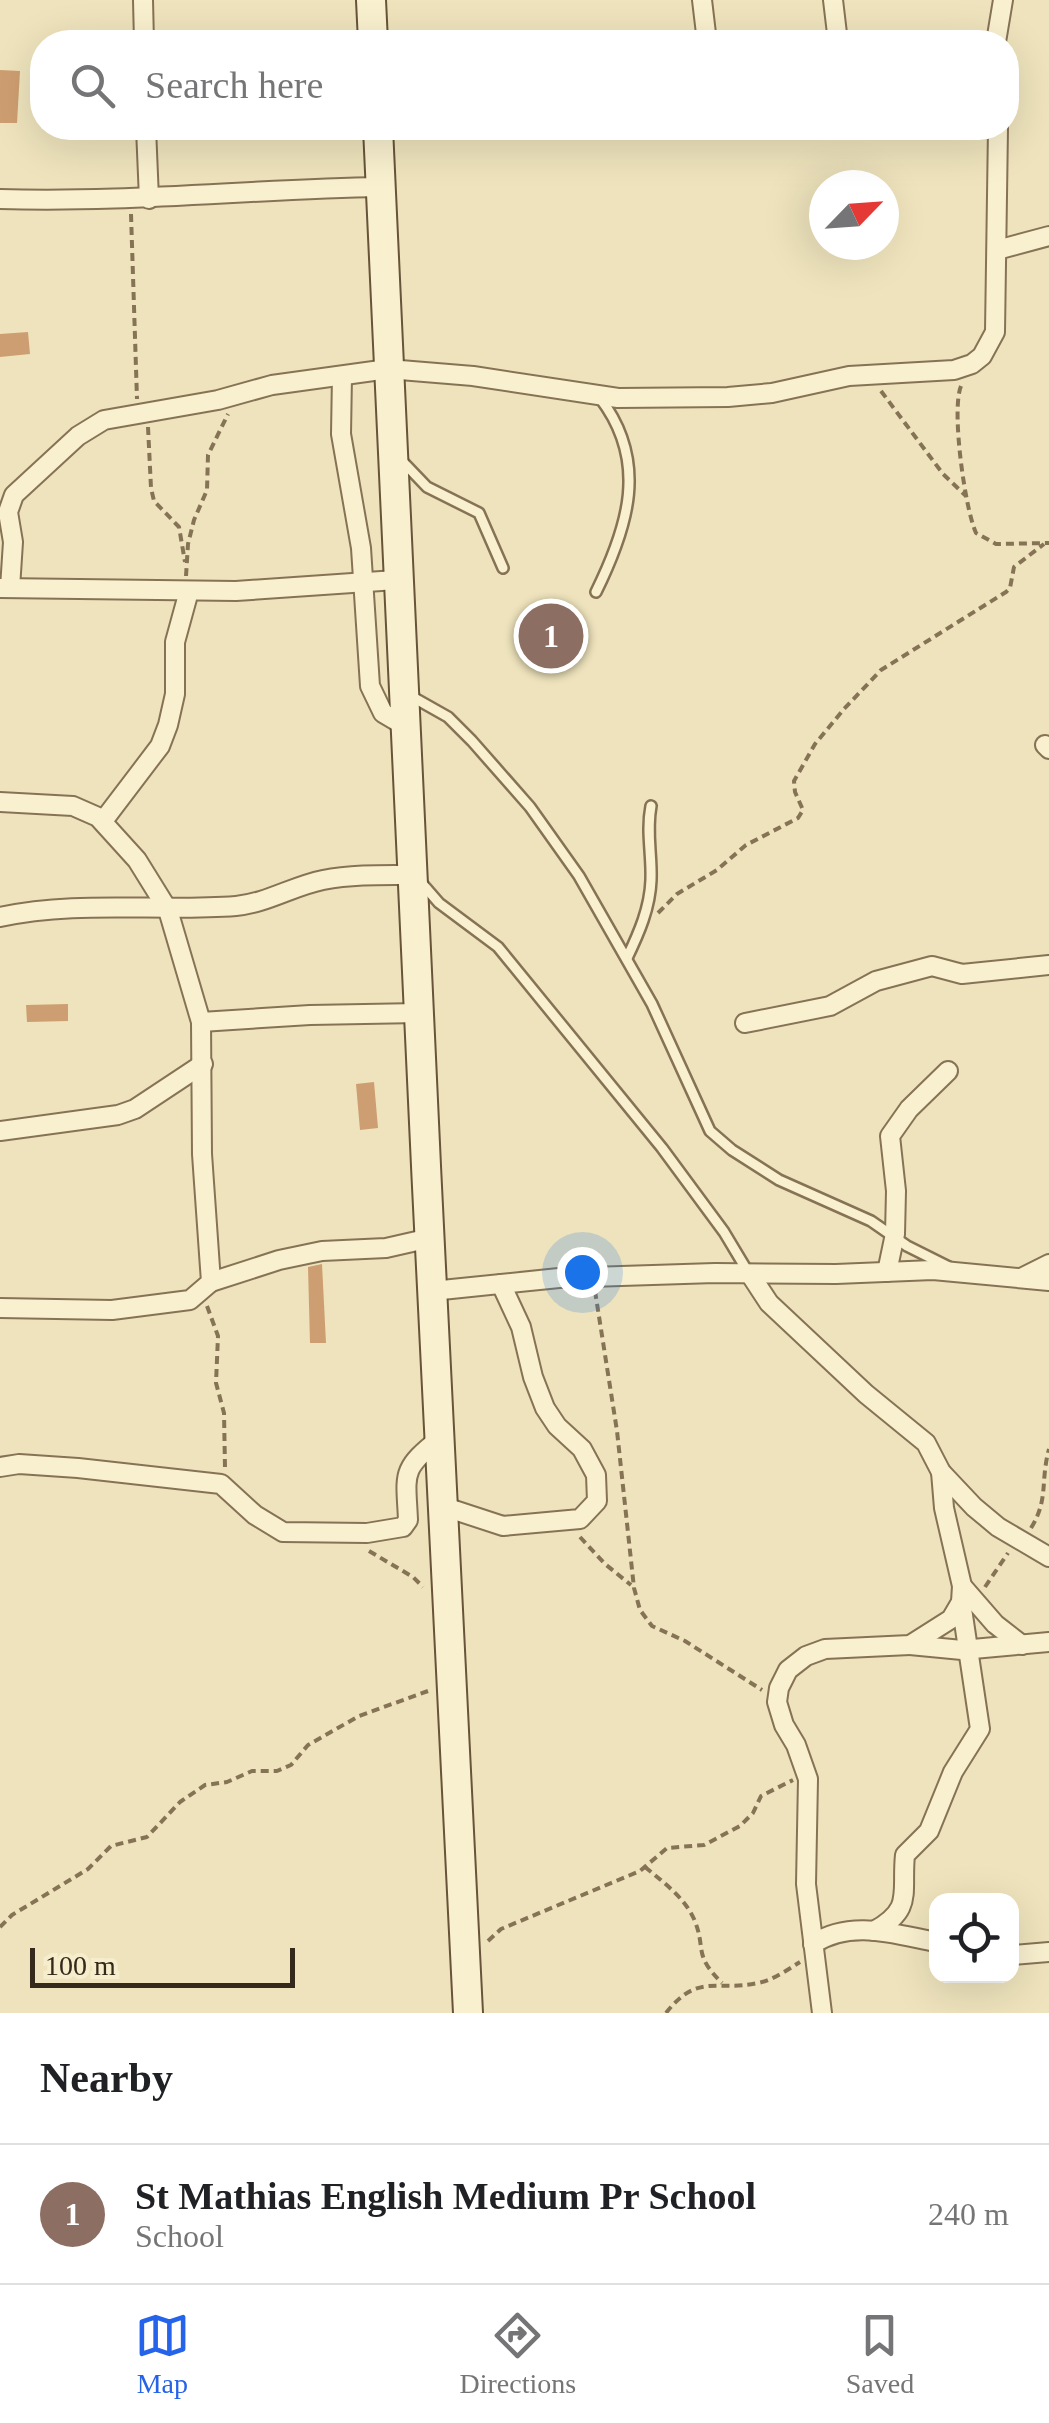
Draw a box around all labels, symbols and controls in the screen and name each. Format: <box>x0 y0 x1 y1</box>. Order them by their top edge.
search box <box>30 30 1019 140</box>
icon: search <box>65 58 120 113</box>
text: Search here <box>145 64 323 106</box>
north arrow <box>809 170 899 260</box>
pin: 1 <box>518 598 584 674</box>
your location <box>557 1247 608 1298</box>
map controls <box>929 1893 1019 1983</box>
button: locate <box>929 1893 1019 1983</box>
scale bar <box>30 1943 295 1988</box>
text: 100 m <box>45 1950 116 1981</box>
text: Nearby <box>40 2055 173 2101</box>
text: St Mathias English Medium Pr School <box>135 2175 756 2217</box>
text: 1 <box>65 2196 81 2232</box>
text: 240 m <box>928 2196 1009 2232</box>
text: School <box>135 2218 224 2254</box>
tab: Map <box>135 2308 190 2400</box>
tab: Directions <box>459 2308 576 2400</box>
tab: Saved <box>846 2308 914 2400</box>

